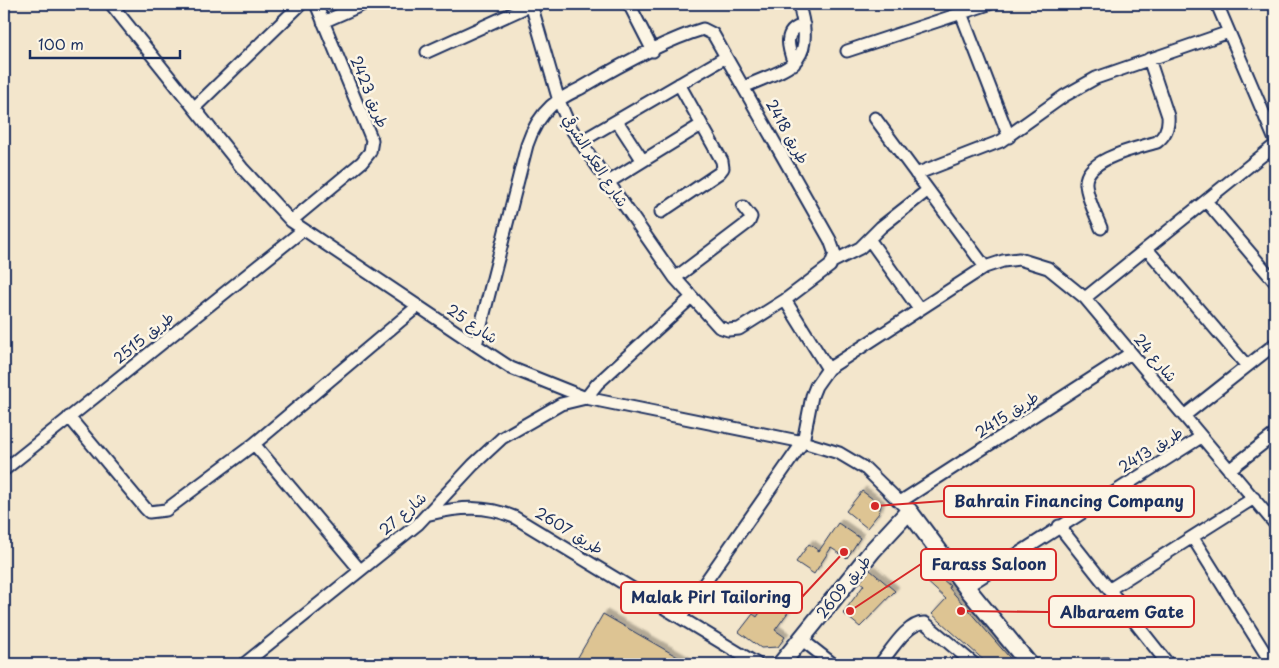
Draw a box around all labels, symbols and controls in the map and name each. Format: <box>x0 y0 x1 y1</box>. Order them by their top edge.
scale bar <box>30 28 180 60</box>
text: 100 m <box>38 32 84 55</box>
street label: طريق 2423 <box>346 52 395 131</box>
street label: طريق 2418 <box>761 95 816 168</box>
street label: شارع العكر الشرقي <box>558 109 635 211</box>
street label: شارع 25 <box>443 297 503 348</box>
street label: طريق 2515 <box>108 305 178 368</box>
street label: شارع 24 <box>1129 328 1183 386</box>
street label: طريق 2415 <box>970 384 1043 443</box>
street label: طريق 2413 <box>1114 420 1187 478</box>
street label: شارع 27 <box>373 486 431 540</box>
callout: Bahrain Financing Company <box>944 486 1194 517</box>
text: Bahrain Financing Company <box>954 488 1184 512</box>
street label: طريق 2607 <box>531 500 608 559</box>
street label: طريق 2609 <box>810 549 876 623</box>
callout: Farass Saloon <box>921 549 1056 580</box>
text: Farass Saloon <box>931 551 1047 575</box>
callout: Malak Pirl Tailoring <box>621 582 802 613</box>
text: Malak Pirl Tailoring <box>631 584 791 608</box>
callout: Albaraem Gate <box>1049 596 1194 627</box>
text: Albaraem Gate <box>1059 599 1184 623</box>

